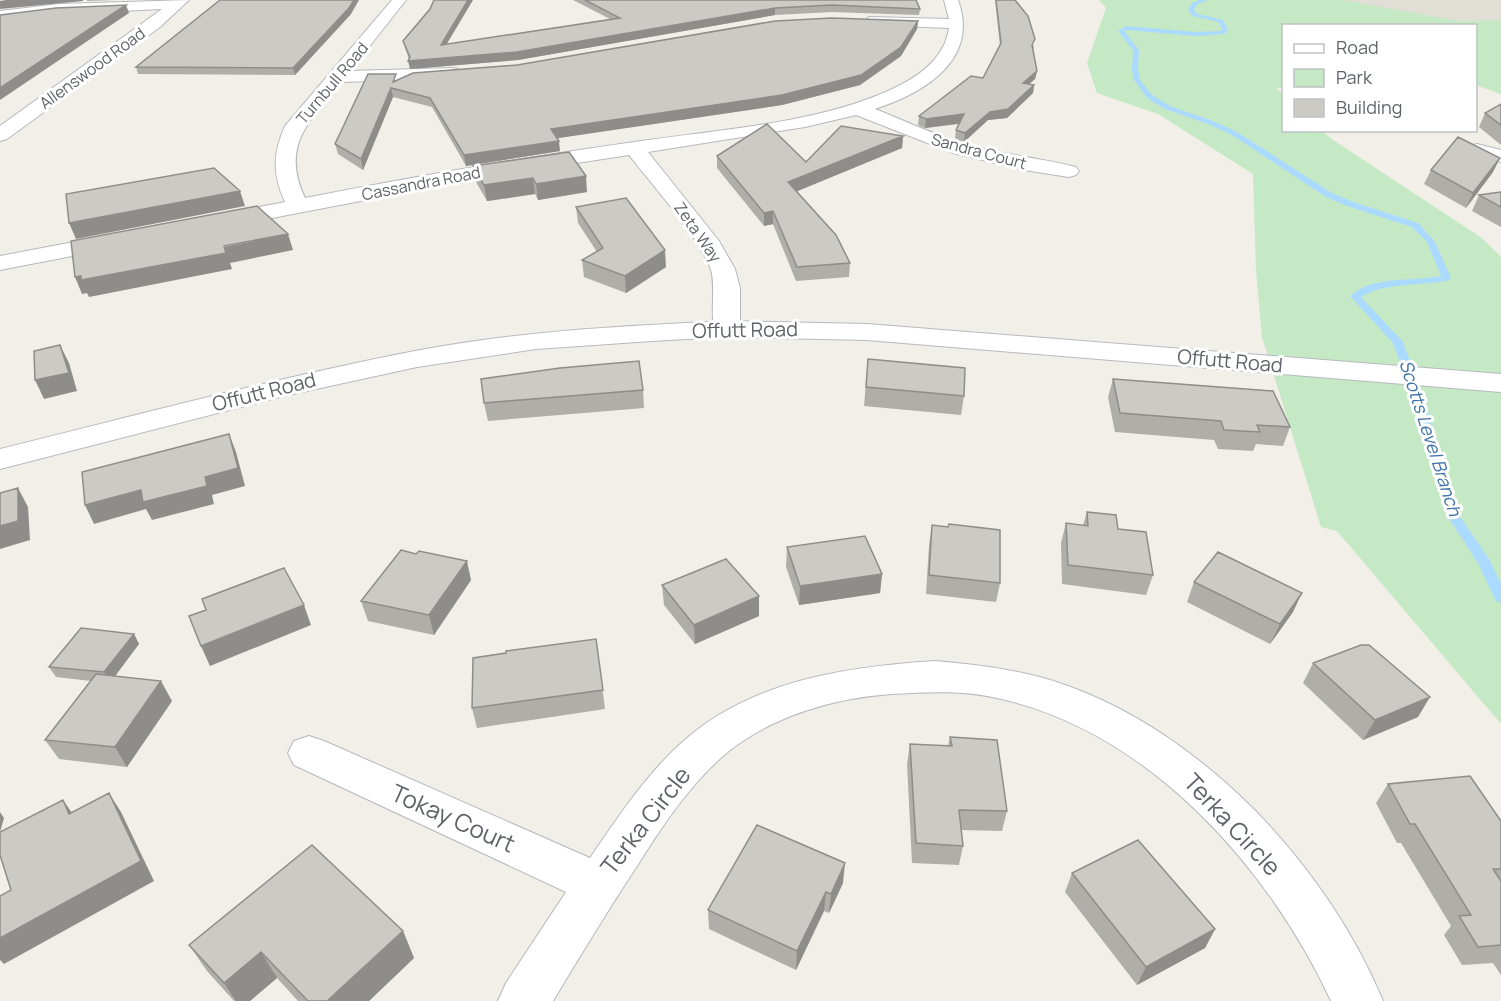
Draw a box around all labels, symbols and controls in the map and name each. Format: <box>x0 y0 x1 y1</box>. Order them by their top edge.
street label: Allenswood Road <box>35 22 149 114</box>
legend <box>1282 24 1477 132</box>
text: Road <box>1336 35 1379 59</box>
street label: Turnbull Road <box>291 37 373 129</box>
text: Park <box>1336 65 1373 89</box>
text: Building <box>1336 95 1402 119</box>
street label: Sandra Court <box>929 128 1029 174</box>
street label: Cassandra Road <box>360 161 482 205</box>
street label: Zeta Way <box>669 198 727 267</box>
street label: Offutt Road <box>692 315 798 344</box>
street label: Offutt Road <box>1176 342 1284 379</box>
water label: Scotts Level Branch <box>1394 357 1468 520</box>
street label: Offutt Road <box>209 366 318 417</box>
street label: Terka Circle <box>592 759 697 881</box>
street label: Terka Circle <box>1177 766 1289 882</box>
street label: Tokay Court <box>386 776 521 860</box>

